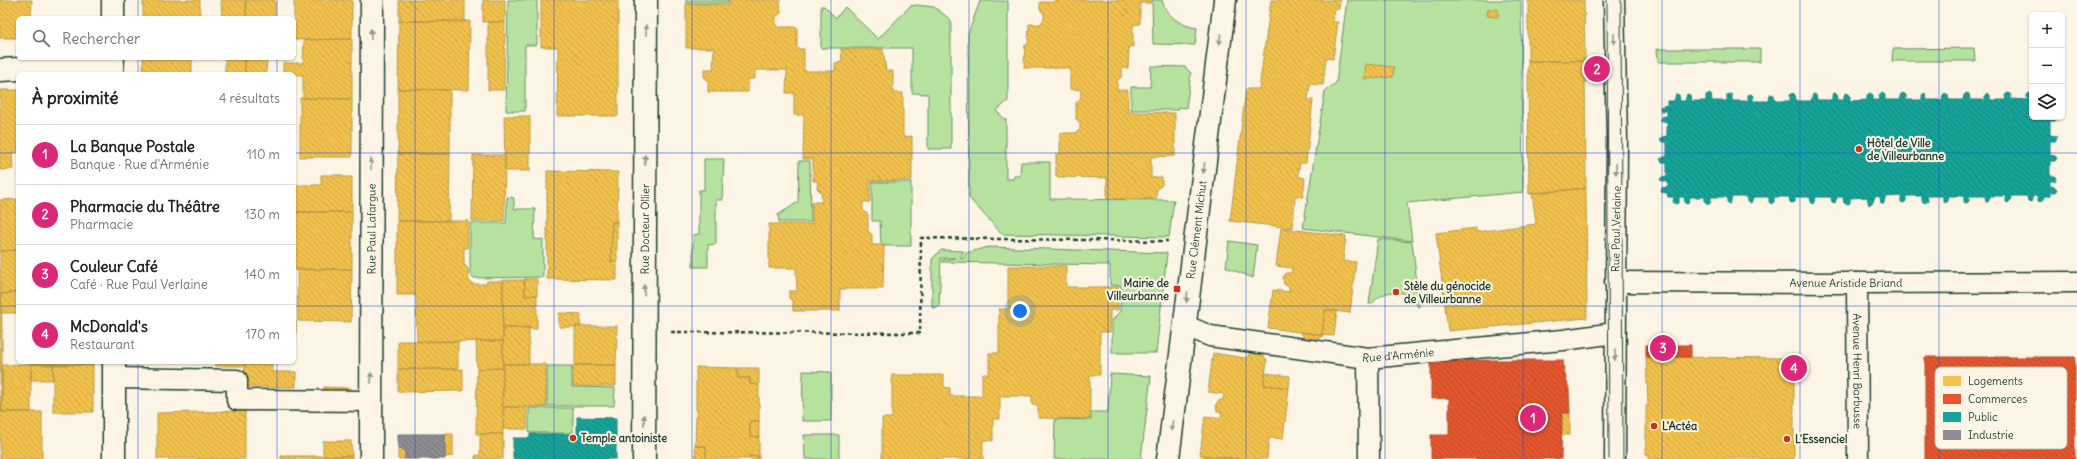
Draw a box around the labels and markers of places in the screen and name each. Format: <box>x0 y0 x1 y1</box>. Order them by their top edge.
pin: 2 <box>1584 54 1610 84</box>
place label: Hôtel de Ville de Villeurbanne <box>1867 136 1944 163</box>
marker: Hôtel de Ville de Villeurbanne <box>1854 144 1864 154</box>
place label: Mairie de Villeurbanne <box>1107 276 1169 303</box>
place label: Stèle du génocide de Villeurbanne <box>1404 279 1491 306</box>
marker: Mairie de Villeurbanne <box>1172 284 1182 294</box>
marker: Stèle du génocide de Villeurbanne <box>1391 287 1401 297</box>
pin: 3 <box>1650 333 1676 363</box>
pin: 4 <box>1781 353 1807 383</box>
pin: 1 <box>1520 403 1546 433</box>
place label: L'Actéa <box>1662 419 1698 433</box>
marker: L'Actéa <box>1649 421 1659 431</box>
place label: Temple antoiniste <box>581 431 667 446</box>
place label: L'Essenciel <box>1795 432 1847 446</box>
marker: Temple antoiniste <box>568 433 578 443</box>
marker: L'Essenciel <box>1782 434 1792 444</box>

